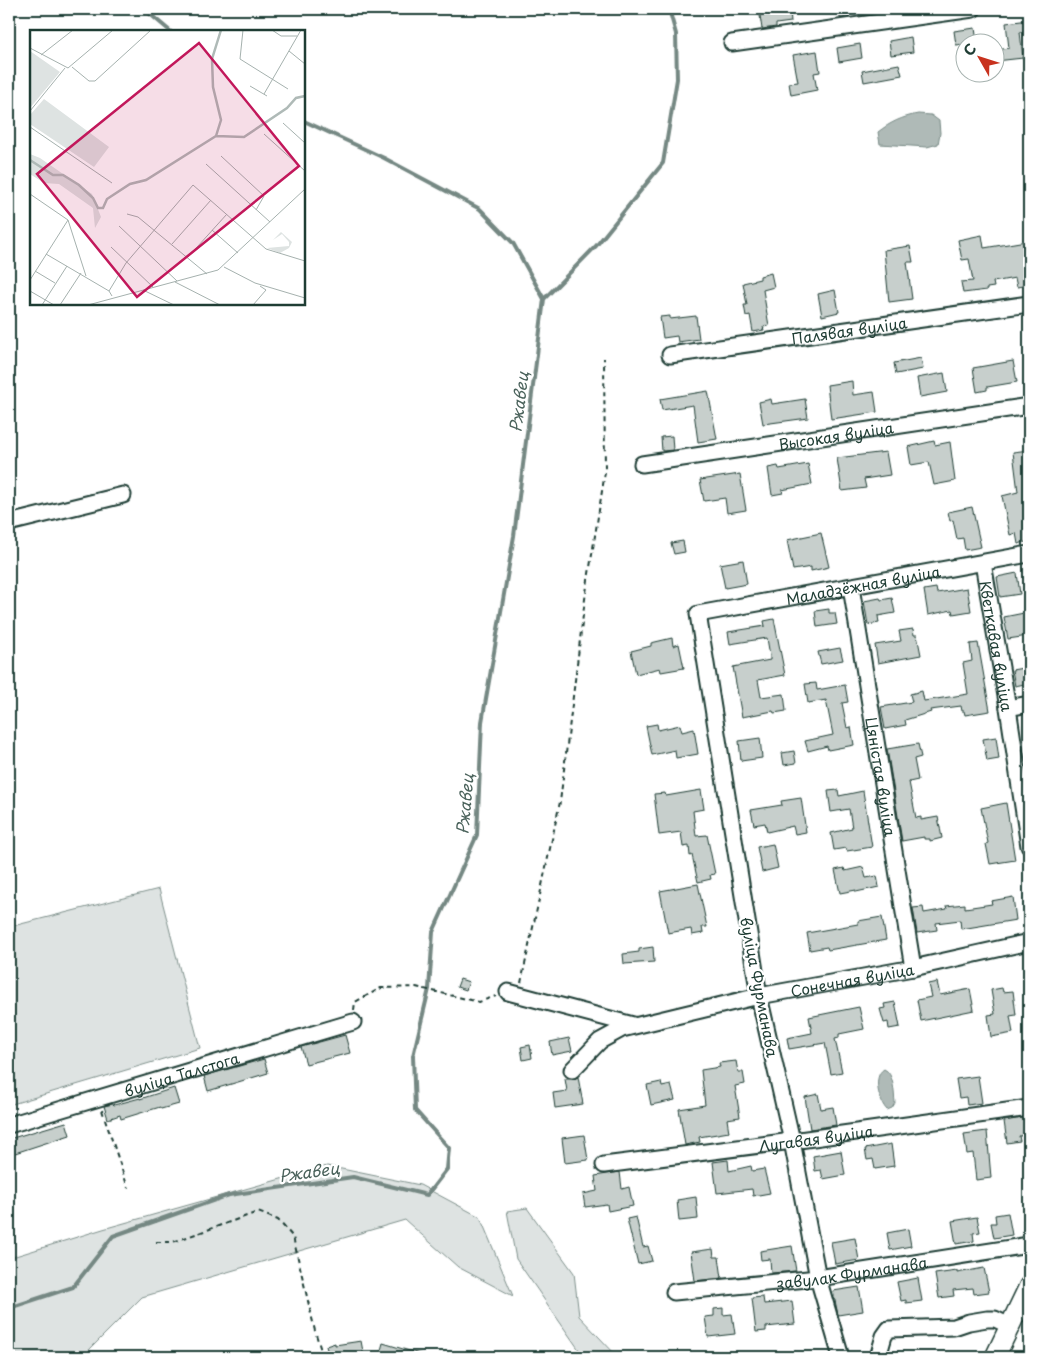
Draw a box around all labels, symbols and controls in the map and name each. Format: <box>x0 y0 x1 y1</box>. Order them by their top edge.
inset map <box>30 30 305 305</box>
north arrow <box>956 32 1006 82</box>
text: С <box>958 39 981 60</box>
street label: Палявая вуліца <box>790 310 909 349</box>
water label: Ржавец <box>502 370 534 434</box>
street label: Высокая вуліца <box>777 415 896 455</box>
street label: Маладзёжная вуліца <box>784 559 943 609</box>
street label: Кветкавая вуліца <box>975 579 1020 714</box>
street label: Цяністая вуліца <box>861 715 903 839</box>
water label: Ржавец <box>449 772 479 835</box>
street label: вуліца Фурманава <box>735 915 785 1059</box>
street label: Сонечная вуліца <box>789 956 917 1002</box>
street label: вуліца Талстога <box>121 1045 242 1101</box>
street label: Лугавая вуліца <box>758 1118 876 1157</box>
water label: Ржавец <box>277 1155 341 1187</box>
street label: завулак Фурманава <box>774 1249 930 1294</box>

